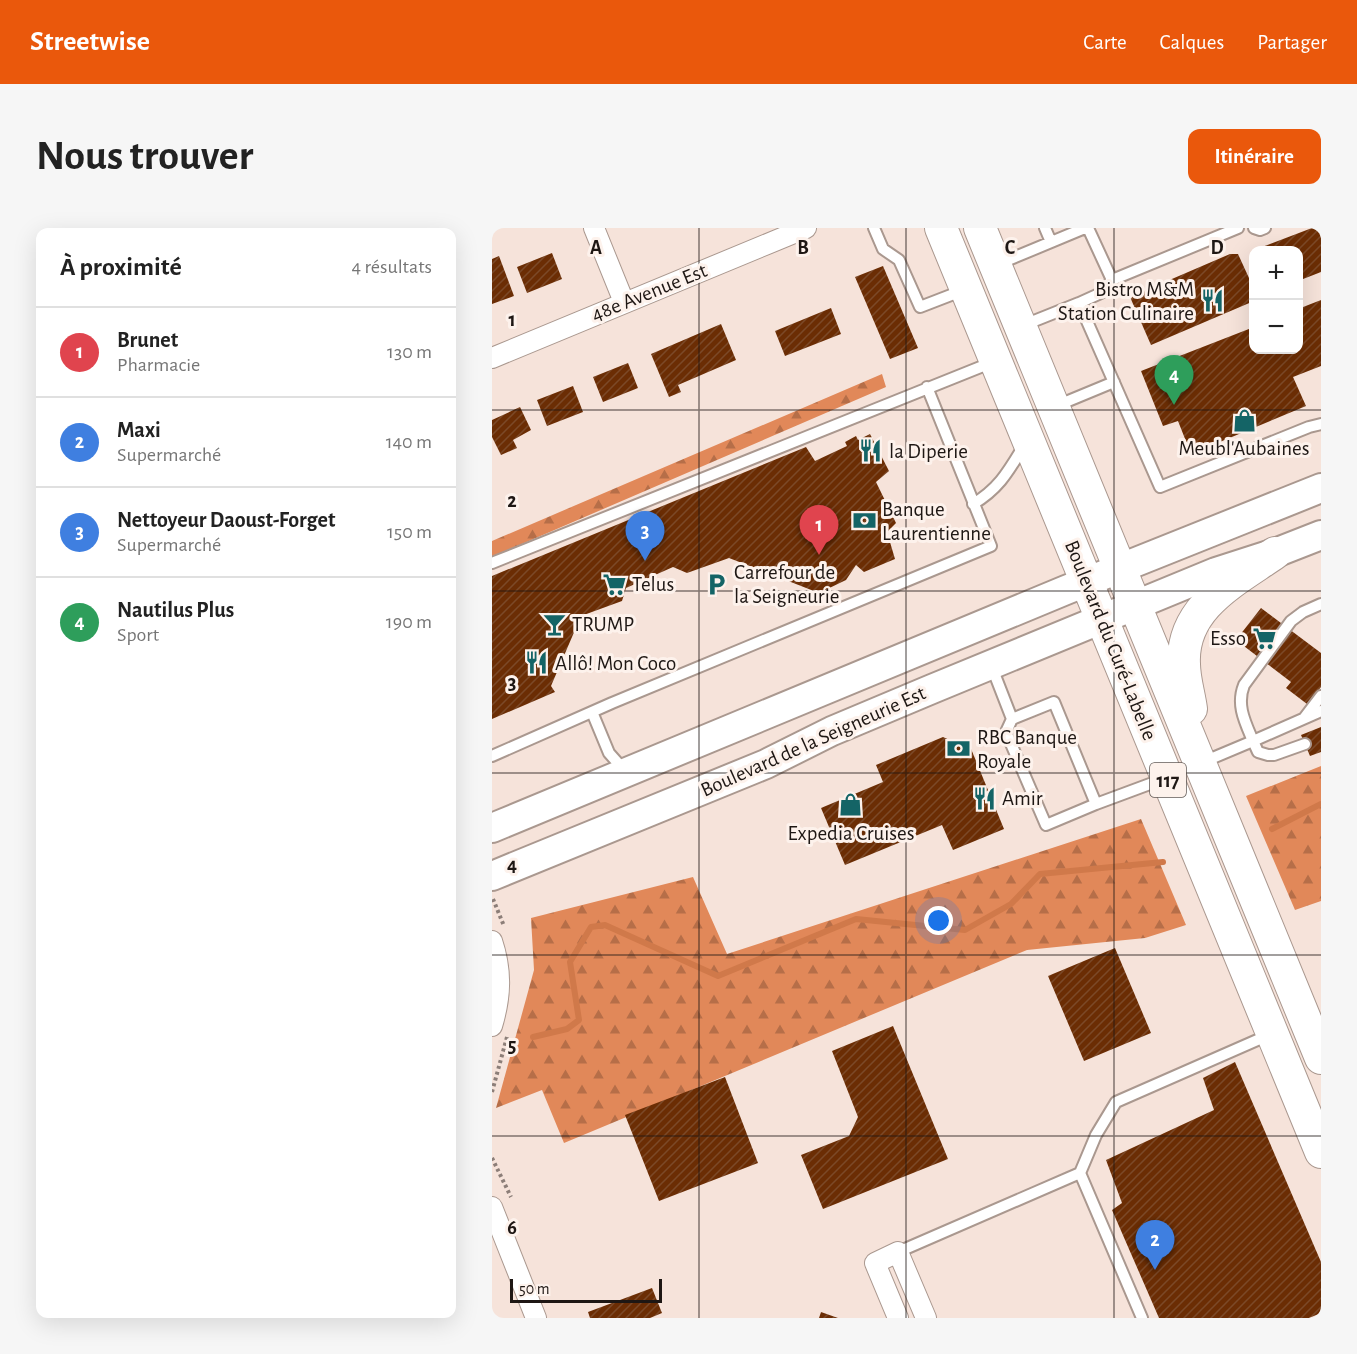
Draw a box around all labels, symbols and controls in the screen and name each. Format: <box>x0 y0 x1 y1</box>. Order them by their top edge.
text: Streetwise <box>30 28 150 56</box>
text: Carte <box>1083 32 1127 53</box>
text: Calques <box>1160 32 1224 53</box>
text: Partager <box>1257 32 1327 53</box>
button: Itinéraire <box>1188 129 1321 184</box>
text: Nous trouver <box>36 135 253 177</box>
text: A <box>590 238 602 258</box>
text: B <box>797 238 809 258</box>
text: C <box>1005 238 1016 258</box>
text: D <box>1210 238 1224 258</box>
map controls <box>1249 246 1303 354</box>
button: + <box>1249 246 1303 300</box>
text: À proximité <box>60 254 182 280</box>
text: 4 résultats <box>351 257 432 277</box>
street label: 48e Avenue Est <box>588 260 710 325</box>
place label: Bistro M&M Station Culinaire <box>1058 279 1194 324</box>
restaurant icon: Bistro M&M Station Culinaire <box>1199 288 1225 314</box>
button: − <box>1249 300 1303 354</box>
text: 1 <box>508 310 516 330</box>
text: Brunet <box>117 329 178 351</box>
text: 1 <box>76 342 83 362</box>
text: 130 m <box>387 342 432 362</box>
text: Pharmacie <box>117 355 200 375</box>
pin: 4 <box>1154 356 1194 405</box>
shop icon: Meubl'Aubaines <box>1231 407 1257 433</box>
text: Maxi <box>117 419 161 441</box>
text: 2 <box>75 432 84 452</box>
text: 140 m <box>386 432 432 452</box>
restaurant icon: la Diperie <box>858 438 884 464</box>
place label: Meubl'Aubaines <box>1178 438 1310 459</box>
place label: la Diperie <box>889 441 968 462</box>
text: Supermarché <box>117 445 221 465</box>
text: 2 <box>507 491 517 511</box>
place label: Banque Laurentienne <box>882 499 991 544</box>
pin: 1 <box>800 506 838 555</box>
bank icon: Banque Laurentienne <box>851 508 877 534</box>
text: Nettoyeur Daoust-Forget <box>117 509 335 531</box>
pin: 3 <box>626 512 664 561</box>
text: 3 <box>75 522 84 542</box>
text: 150 m <box>387 522 432 542</box>
text: Supermarché <box>117 535 221 555</box>
street label: Boulevard du Curé-Labelle <box>1061 537 1160 743</box>
place label: Carrefour de la Seigneurie <box>734 562 839 607</box>
supermarket icon: Telus <box>601 571 627 597</box>
parking icon: Carrefour de la Seigneurie <box>703 571 729 597</box>
place label: Telus <box>632 574 674 595</box>
text: Nautilus Plus <box>117 599 234 621</box>
bar icon: TRUMP <box>541 611 567 637</box>
text: 4 <box>74 612 85 632</box>
text: 190 m <box>386 612 432 632</box>
place label: TRUMP <box>572 614 634 635</box>
text: Sport <box>117 625 159 645</box>
supermarket icon: Esso <box>1251 625 1277 651</box>
place label: Esso <box>1210 628 1246 649</box>
restaurant icon: Allô! Mon Coco <box>524 650 550 676</box>
place label: Allô! Mon Coco <box>555 653 676 674</box>
text: 3 <box>508 673 516 693</box>
street label: Boulevard de la Seigneurie Est <box>698 682 929 801</box>
place label: RBC Banque Royale <box>977 727 1077 772</box>
bank icon: RBC Banque Royale <box>946 736 972 762</box>
road number: 117 <box>1150 763 1186 797</box>
restaurant icon: Amir <box>971 785 997 811</box>
place label: Amir <box>1002 788 1043 809</box>
shop icon: Expedia Cruises <box>838 792 864 818</box>
place label: Expedia Cruises <box>787 823 915 844</box>
text: 4 <box>507 855 517 875</box>
your location <box>924 906 953 935</box>
text: 5 <box>508 1036 516 1056</box>
text: 6 <box>507 1218 517 1238</box>
pin: 2 <box>1136 1220 1174 1270</box>
scale bar <box>510 1276 662 1304</box>
text: 50 m <box>519 1281 550 1297</box>

